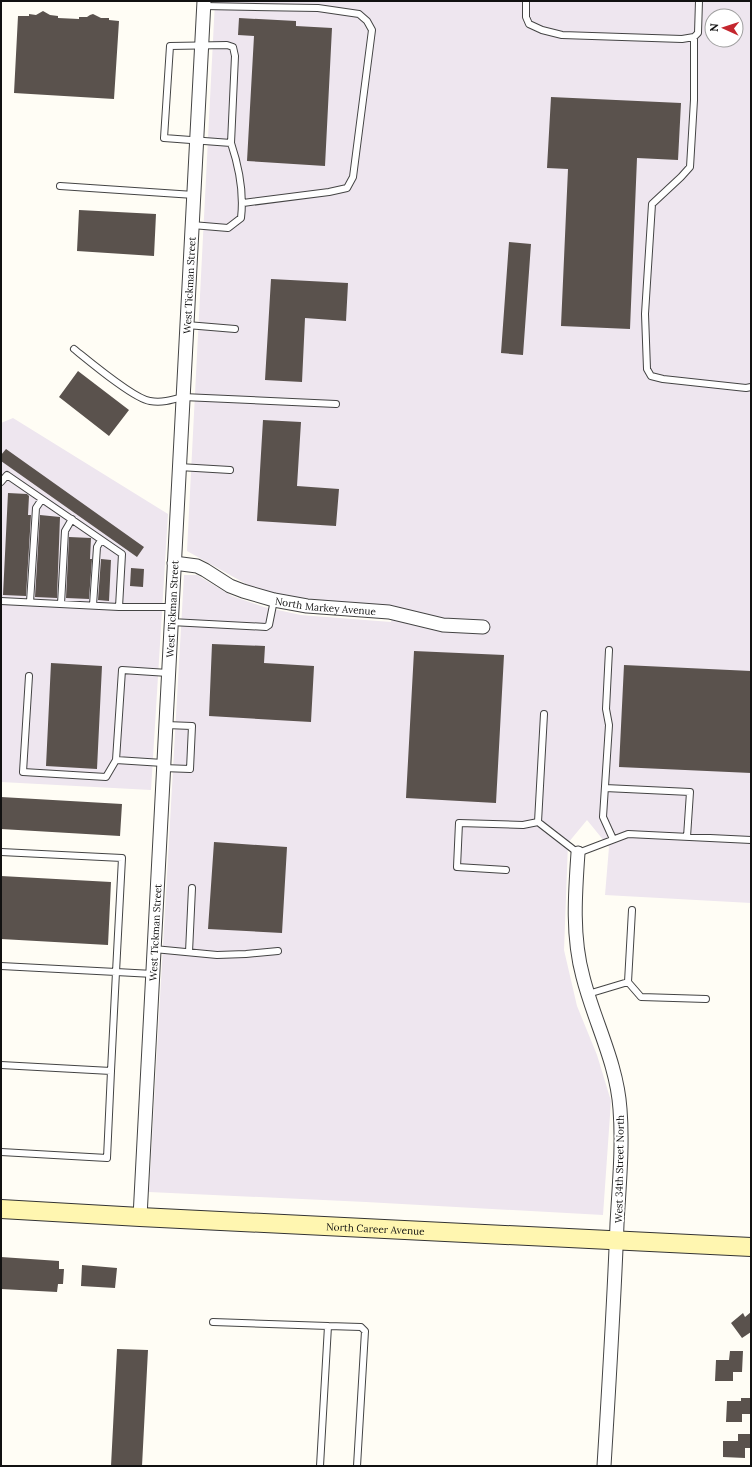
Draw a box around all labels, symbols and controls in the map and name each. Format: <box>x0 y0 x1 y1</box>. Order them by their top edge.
north arrow <box>704 8 744 48</box>
text: N <box>707 22 721 32</box>
street label: West Tickman Street <box>180 236 199 334</box>
street label: West Tickman Street <box>163 560 182 658</box>
street label: North Markey Avenue <box>274 594 377 618</box>
street label: West Tickman Street <box>146 883 165 981</box>
street label: West 34th Street North <box>612 1115 627 1223</box>
street label: North Career Avenue <box>326 1220 426 1238</box>

